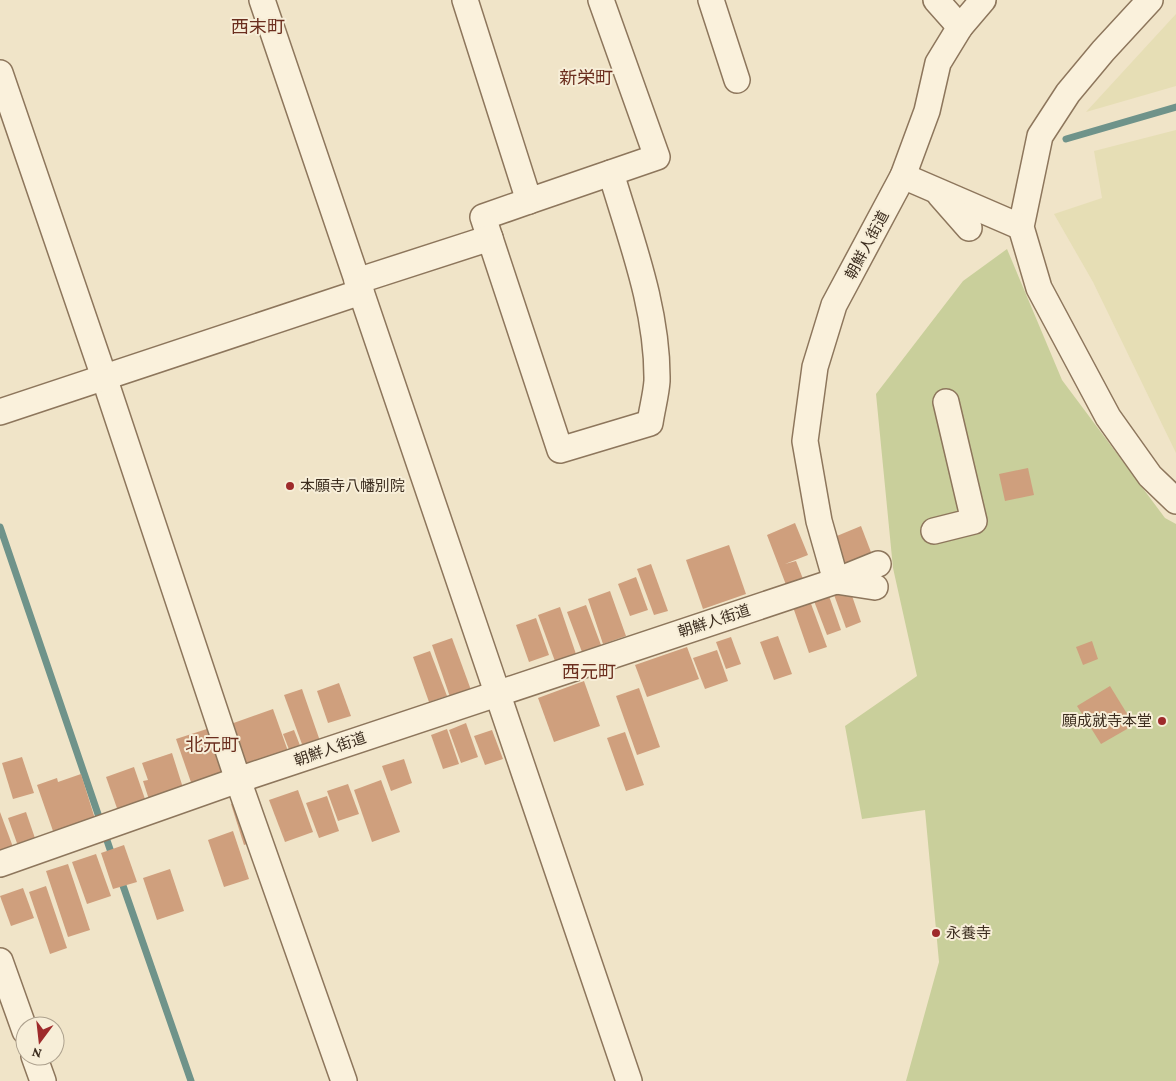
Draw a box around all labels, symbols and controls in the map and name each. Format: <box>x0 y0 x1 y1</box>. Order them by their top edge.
district label: 西末町 <box>231 17 285 37</box>
district label: 新栄町 <box>559 68 613 88</box>
street label: 朝鮮人街道 <box>842 208 892 282</box>
place label: 本願寺八幡別院 <box>300 478 405 494</box>
marker: 本願寺八幡別院 <box>284 480 296 492</box>
street label: 朝鮮人街道 <box>676 602 752 640</box>
district label: 西元町 <box>562 662 616 682</box>
place label: 願成就寺本堂 <box>1062 712 1152 729</box>
marker: 願成就寺本堂 <box>1156 715 1168 727</box>
street label: 朝鮮人街道 <box>292 729 368 769</box>
district label: 北元町 <box>185 735 239 755</box>
place label: 永養寺 <box>946 925 991 941</box>
marker: 永養寺 <box>930 927 942 939</box>
north arrow <box>15 1016 65 1066</box>
text: N <box>30 1044 43 1063</box>

